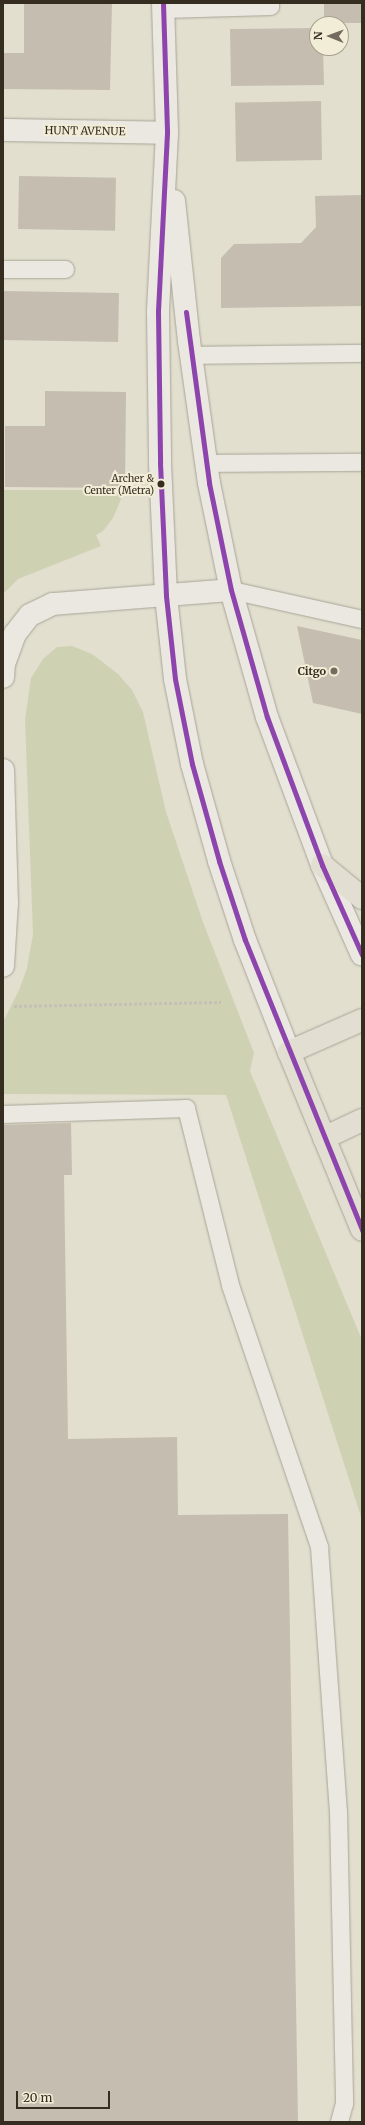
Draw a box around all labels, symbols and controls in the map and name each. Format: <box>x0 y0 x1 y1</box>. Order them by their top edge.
north arrow <box>309 16 349 56</box>
text: N <box>311 31 325 40</box>
street label: HUNT AVENUE <box>44 124 126 138</box>
place label: Archer & Center (Metra) <box>84 472 154 496</box>
marker: Archer & Center (Metra) <box>156 479 166 489</box>
place label: Citgo <box>298 664 326 678</box>
marker: Citgo <box>329 666 339 676</box>
scale bar <box>18 2083 112 2109</box>
text: 20 m <box>23 2090 52 2105</box>

